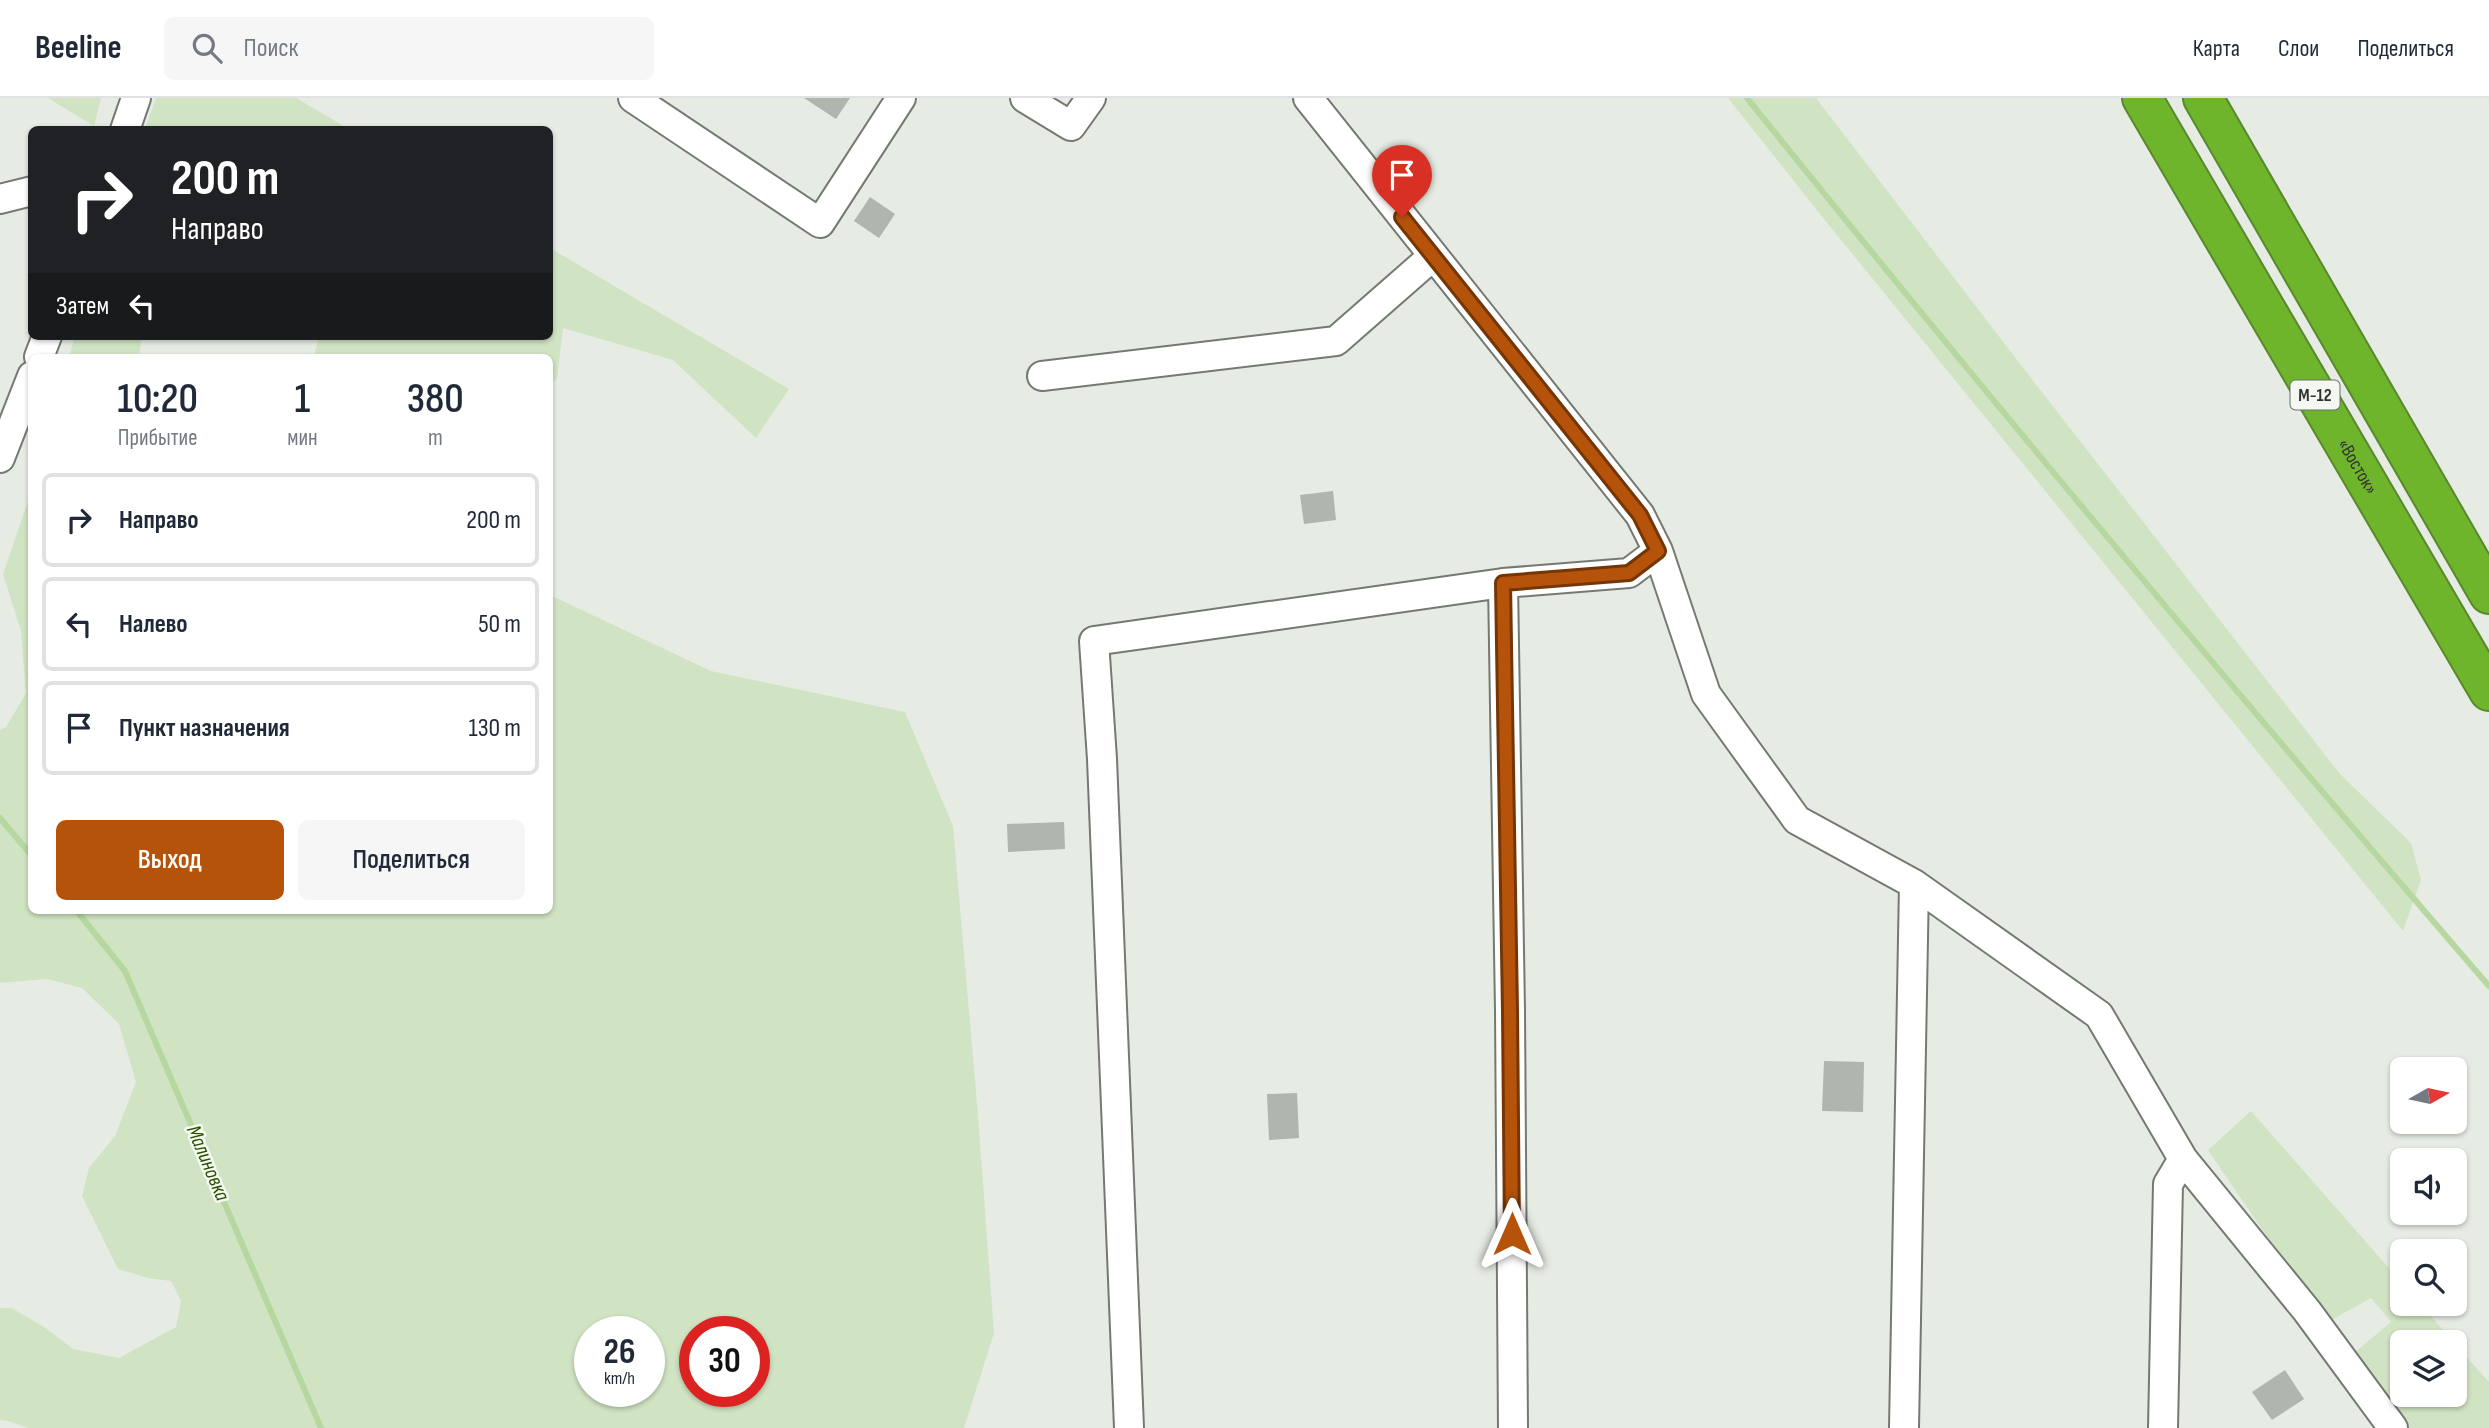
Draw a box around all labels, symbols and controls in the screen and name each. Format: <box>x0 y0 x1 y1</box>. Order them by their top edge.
search box <box>164 17 654 80</box>
text: Beeline <box>35 28 122 68</box>
icon: search <box>188 29 226 67</box>
text: Поиск <box>244 33 298 64</box>
text: Карта <box>2193 34 2240 63</box>
text: Слои <box>2278 34 2319 63</box>
text: Поделиться <box>2357 34 2454 63</box>
pin <box>1372 145 1432 217</box>
text: 200 m <box>171 150 279 209</box>
icon: right <box>56 154 147 245</box>
icon: arrive <box>1383 156 1421 194</box>
text: Направо <box>171 210 264 249</box>
icon: left <box>123 287 161 325</box>
text: Затем <box>56 291 109 322</box>
text: 10:20 <box>117 374 198 425</box>
text: 1 <box>295 374 310 425</box>
text: 380 <box>407 374 464 425</box>
road number: М-12 <box>2290 380 2340 410</box>
text: Прибытие <box>118 424 197 452</box>
text: мин <box>287 424 318 452</box>
text: m <box>428 424 443 452</box>
street label: «Восток» <box>2332 435 2383 498</box>
icon: right <box>60 501 98 539</box>
text: Направо <box>119 505 198 536</box>
text: 200 m <box>466 505 521 536</box>
icon: left <box>60 605 98 643</box>
text: Налево <box>119 609 188 640</box>
text: 50 m <box>478 609 521 640</box>
icon: arrive <box>60 709 98 747</box>
text: Пункт назначения <box>119 713 290 744</box>
text: 130 m <box>469 713 521 744</box>
button: Выход <box>56 820 284 900</box>
button: Поделиться <box>298 820 525 900</box>
north arrow <box>2390 1057 2468 1134</box>
map controls <box>2390 1057 2467 1407</box>
water label: Малиновка <box>181 1122 235 1205</box>
button: sound <box>2390 1148 2467 1225</box>
position arrow <box>1475 1197 1549 1271</box>
button: search <box>2390 1239 2467 1316</box>
speed limit sign: 30 <box>679 1316 770 1407</box>
button: layers <box>2390 1330 2467 1407</box>
text: 26 <box>604 1331 635 1374</box>
text: km/h <box>604 1368 635 1389</box>

